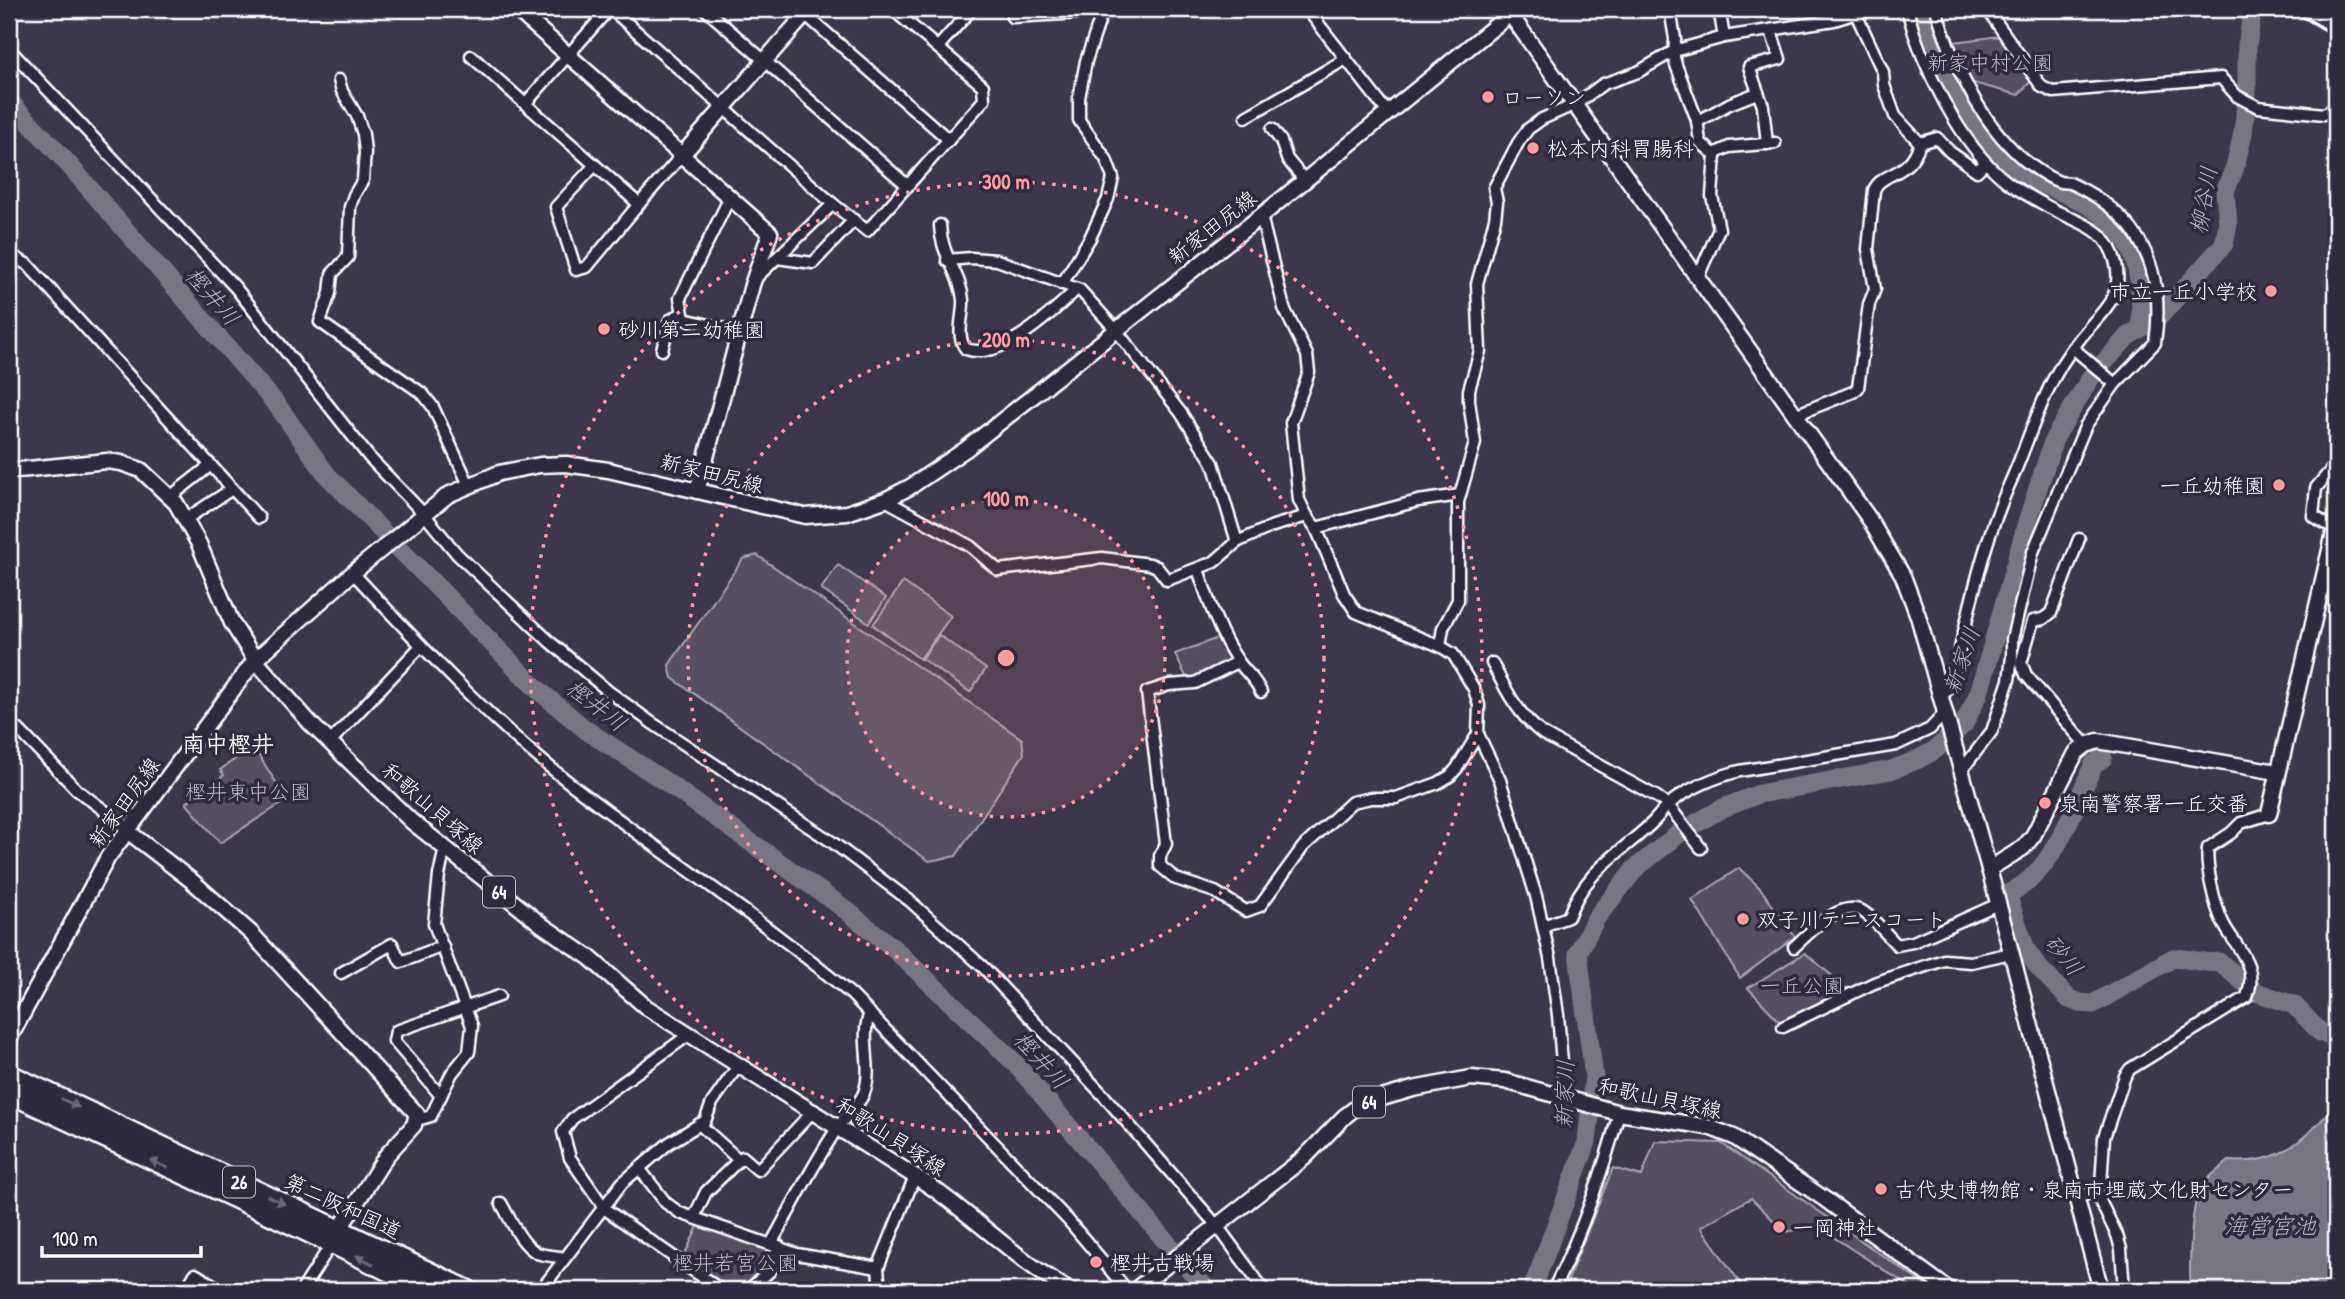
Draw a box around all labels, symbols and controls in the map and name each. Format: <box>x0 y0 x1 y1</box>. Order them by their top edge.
park label: 新家中村公園 <box>1927 48 2053 77</box>
place label: ローソン <box>1502 83 1586 112</box>
marker: ローソン <box>1480 89 1496 105</box>
place label: 松本内科胃腸科 <box>1547 134 1694 163</box>
marker: 松本内科胃腸科 <box>1525 140 1541 156</box>
water label: 柳谷川 <box>2182 163 2224 237</box>
text: 300 m <box>982 167 1030 196</box>
street label: 新家田尻線 <box>1162 183 1262 271</box>
water label: 樫井川 <box>179 260 247 332</box>
place label: 市立一丘小学校 <box>2110 277 2257 306</box>
marker: 市立一丘小学校 <box>2263 283 2279 299</box>
place label: 砂川第二幼稚園 <box>618 315 765 344</box>
marker: 砂川第二幼稚園 <box>596 321 612 337</box>
text: 200 m <box>982 325 1030 354</box>
street label: 新家田尻線 <box>658 446 766 500</box>
place label: 一丘幼稚園 <box>2160 471 2265 500</box>
marker: 一丘幼稚園 <box>2271 477 2287 493</box>
text: 100 m <box>983 484 1029 513</box>
water label: 新家川 <box>1935 622 1987 698</box>
centre of rings <box>994 646 1018 670</box>
water label: 樫井川 <box>560 672 634 738</box>
district label: 南中樫井 <box>182 728 274 759</box>
street label: 新家田尻線 <box>81 751 167 853</box>
street label: 和歌山貝塚線 <box>376 756 490 860</box>
park label: 樫井東中公園 <box>185 777 311 806</box>
place label: 泉南警察署一丘交番 <box>2059 789 2248 818</box>
marker: 泉南警察署一丘交番 <box>2037 795 2053 811</box>
road number: 64 <box>483 876 515 908</box>
place label: 双子川テニスコート <box>1757 905 1946 934</box>
marker: 双子川テニスコート <box>1735 911 1751 927</box>
water label: 砂川 <box>2037 927 2091 983</box>
park label: 一丘公園 <box>1760 971 1844 1000</box>
water label: 樫井川 <box>1007 1024 1077 1096</box>
water label: 新家川 <box>1547 1059 1581 1129</box>
street label: 和歌山貝塚線 <box>1595 1071 1725 1125</box>
road number: 64 <box>1353 1086 1385 1118</box>
street label: 和歌山貝塚線 <box>830 1090 952 1182</box>
one-way arrow <box>60 1097 80 1109</box>
one-way arrow <box>148 1159 169 1170</box>
road number: 26 <box>223 1166 255 1198</box>
street label: 第二阪和国道 <box>280 1166 406 1246</box>
place label: 古代史博物館・泉南市埋蔵文化財センター <box>1895 1175 2293 1204</box>
marker: 古代史博物館・泉南市埋蔵文化財センター <box>1873 1181 1889 1197</box>
one-way arrow <box>266 1194 286 1205</box>
water label: 海営宮池 <box>2224 1210 2317 1241</box>
place label: 一岡神社 <box>1793 1213 1877 1242</box>
scale bar <box>42 1215 201 1259</box>
marker: 一岡神社 <box>1771 1219 1787 1235</box>
text: 100 m <box>52 1224 98 1253</box>
park label: 樫井若宮公園 <box>672 1248 798 1277</box>
place label: 樫井古戦場 <box>1110 1248 1215 1277</box>
one-way arrow <box>355 1254 375 1265</box>
marker: 樫井古戦場 <box>1088 1254 1104 1270</box>

